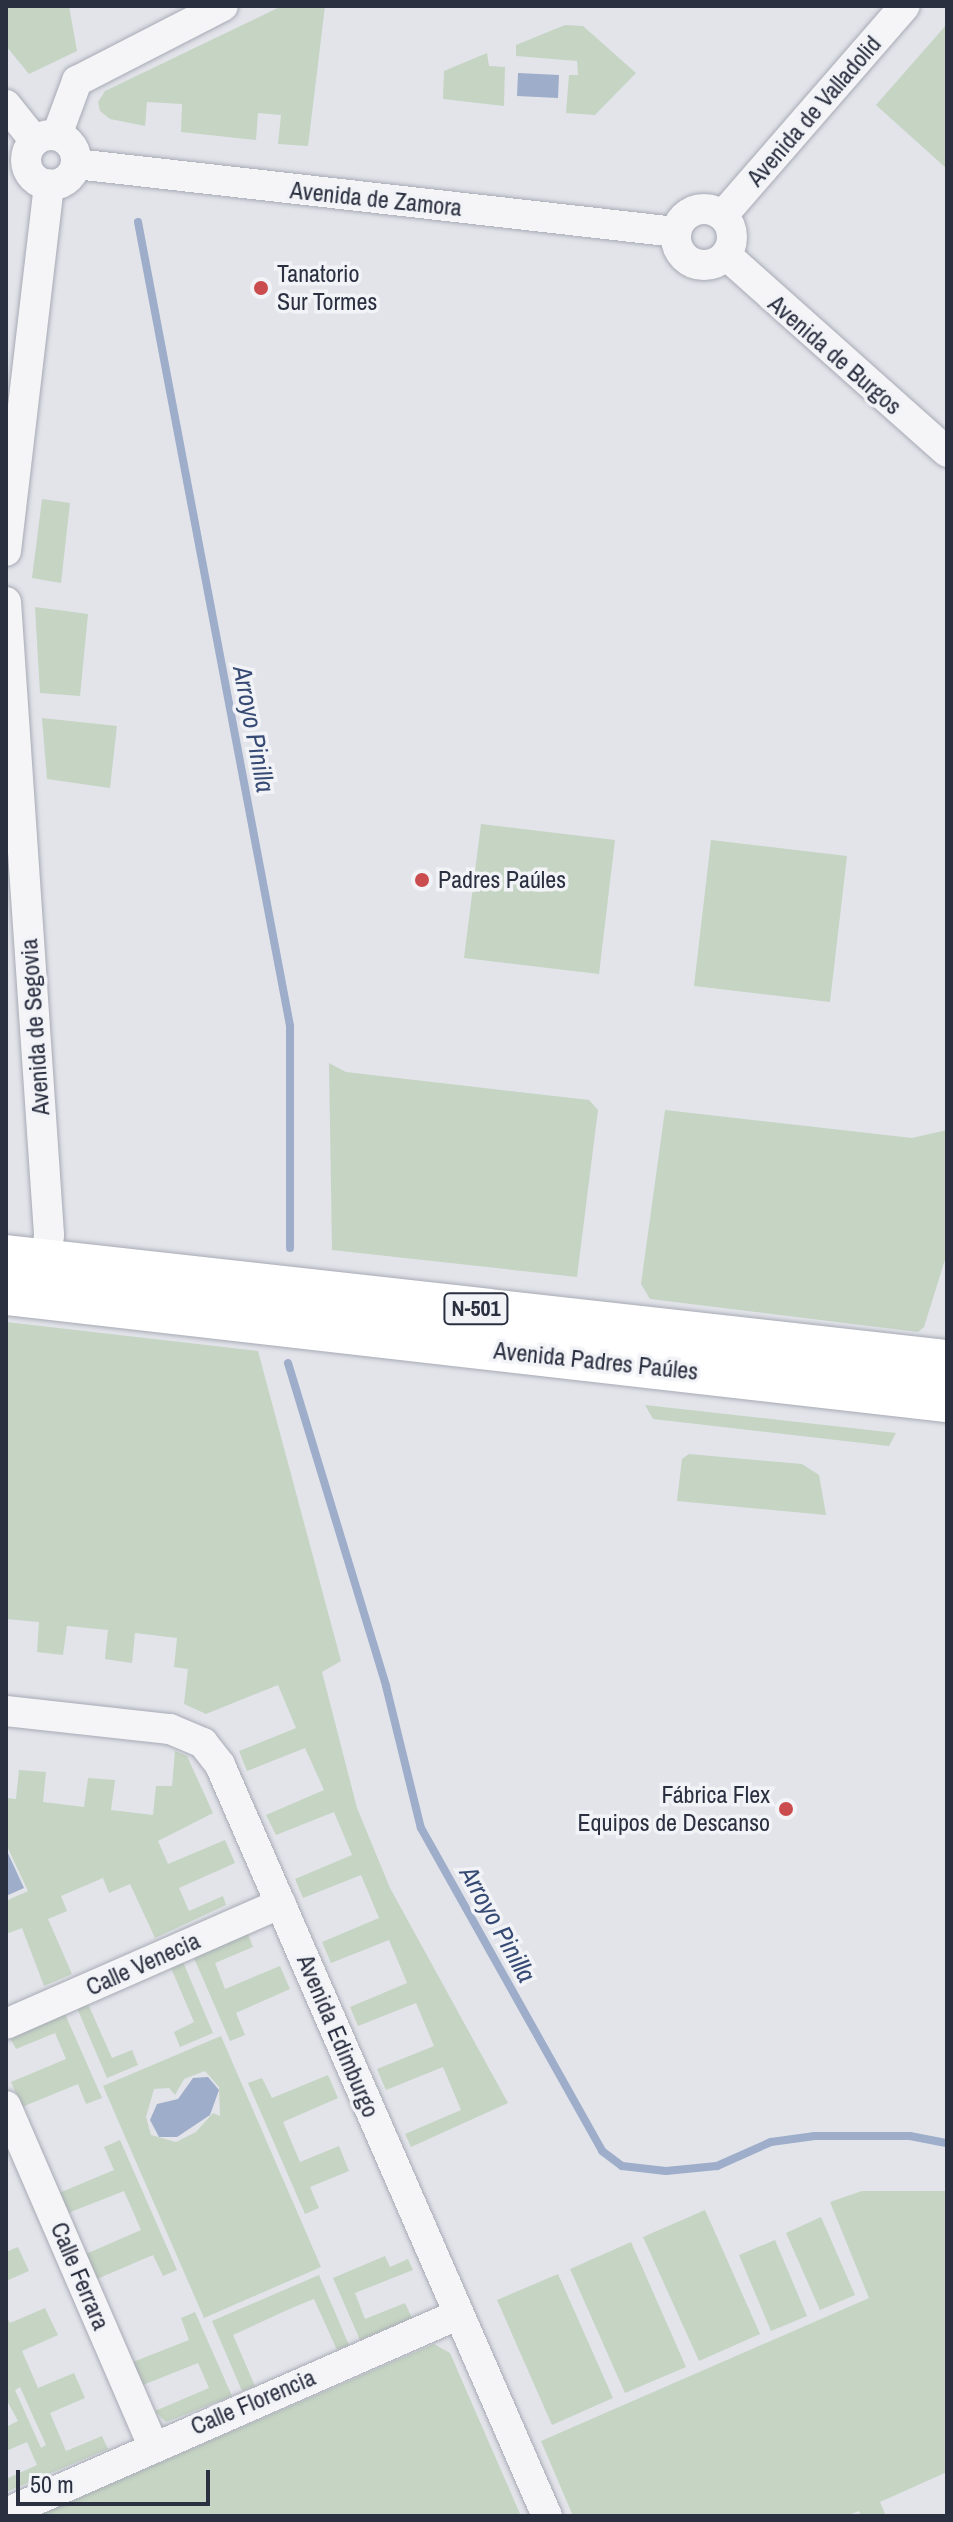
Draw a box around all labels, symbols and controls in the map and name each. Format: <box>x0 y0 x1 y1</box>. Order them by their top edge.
street label: Avenida de Valladolid <box>741 30 887 192</box>
street label: Avenida de Zamora <box>289 176 463 222</box>
place label: Tanatorio Sur Tormes <box>277 260 378 316</box>
marker: Tanatorio Sur Tormes <box>252 279 270 297</box>
street label: Avenida de Burgos <box>763 289 907 421</box>
water label: Arroyo Pinilla <box>226 663 282 795</box>
place label: Padres Paúles <box>438 866 566 894</box>
marker: Padres Paúles <box>413 871 431 889</box>
street label: Avenida de Segovia <box>14 938 56 1116</box>
road number: N-501 <box>442 1291 510 1327</box>
street label: Avenida Padres Paúles <box>492 1336 700 1386</box>
place label: Fábrica Flex Equipos de Descanso <box>577 1781 770 1837</box>
marker: Fábrica Flex Equipos de Descanso <box>777 1800 795 1818</box>
water label: Arroyo Pinilla <box>453 1860 543 1988</box>
street label: Calle Venecia <box>82 1926 204 2002</box>
street label: Avenida Edimburgo <box>291 1950 385 2122</box>
street label: Calle Ferrara <box>45 2218 115 2334</box>
street label: Calle Florencia <box>186 2363 320 2441</box>
scale bar <box>20 2454 214 2504</box>
text: 50 m <box>30 2468 74 2500</box>

